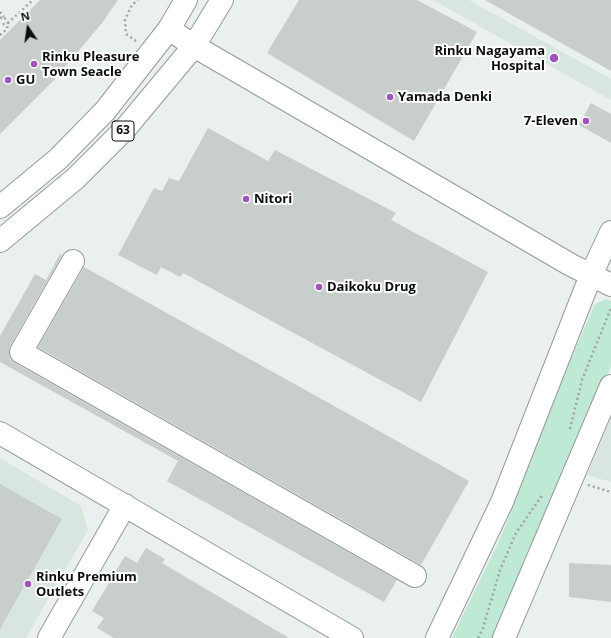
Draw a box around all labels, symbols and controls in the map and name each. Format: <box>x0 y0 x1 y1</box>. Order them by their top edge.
north arrow <box>8 8 48 48</box>
text: N <box>19 8 31 24</box>
place label: Rinku Nagayama Hospital <box>434 43 545 74</box>
place label: Rinku Pleasure Town Seacle <box>42 49 139 80</box>
marker: Rinku Nagayama Hospital <box>548 52 560 64</box>
marker: Rinku Pleasure Town Seacle <box>29 59 39 69</box>
place label: GU <box>16 72 35 88</box>
marker: GU <box>3 75 13 85</box>
place label: Yamada Denki <box>398 89 492 105</box>
marker: Yamada Denki <box>385 92 395 102</box>
place label: 7-Eleven <box>524 113 578 129</box>
marker: 7-Eleven <box>581 116 591 126</box>
road number: 63 <box>112 121 134 141</box>
place label: Nitori <box>254 191 292 207</box>
marker: Nitori <box>241 194 251 204</box>
place label: Daikoku Drug <box>327 279 416 295</box>
marker: Daikoku Drug <box>314 282 324 292</box>
place label: Rinku Premium Outlets <box>36 569 137 600</box>
marker: Rinku Premium Outlets <box>23 579 33 589</box>

